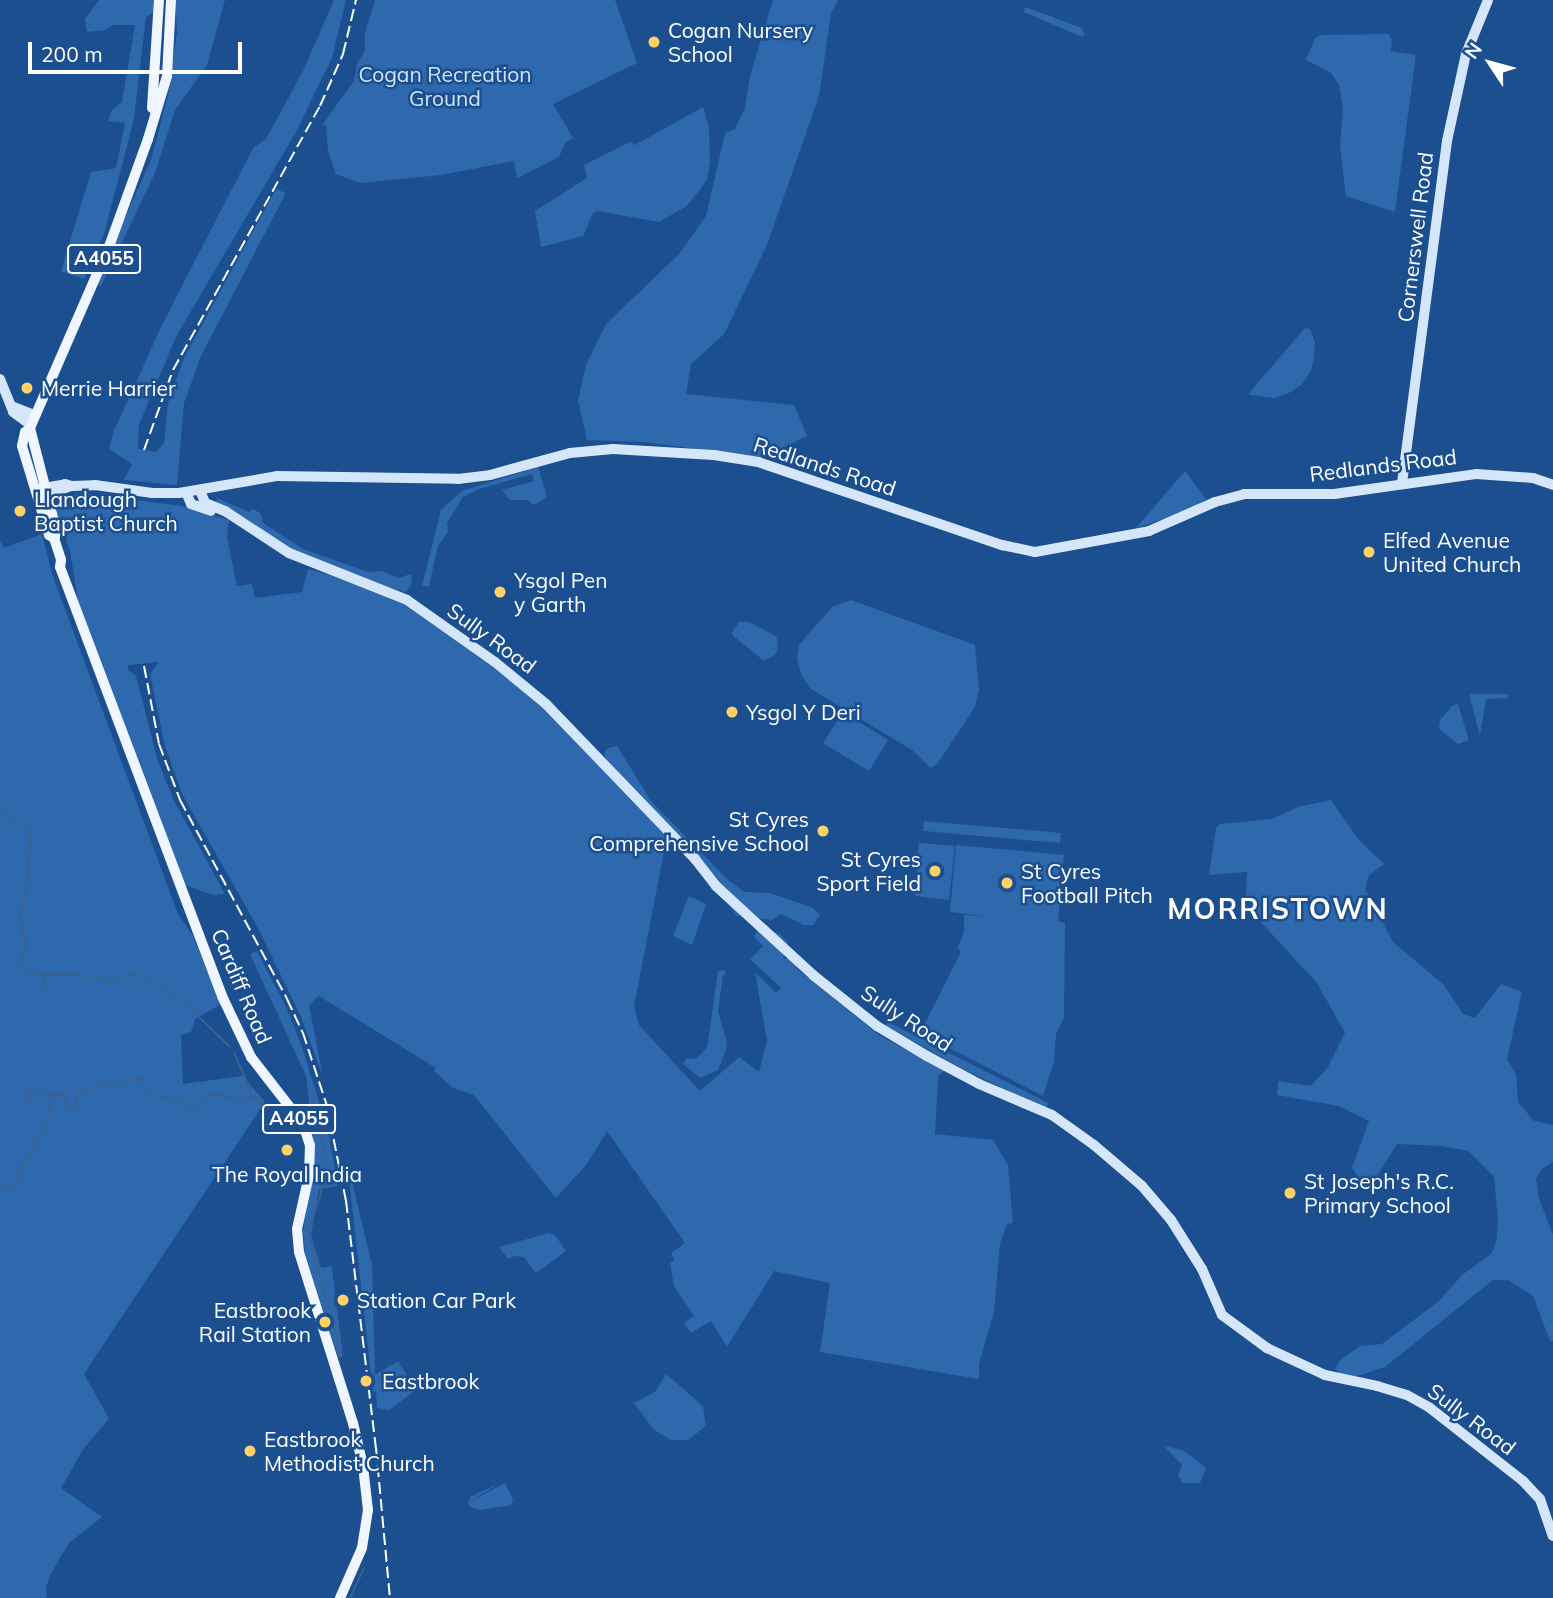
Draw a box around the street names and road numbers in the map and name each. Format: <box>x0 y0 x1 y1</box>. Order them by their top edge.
street label: Cornerswell Road <box>1392 151 1438 323</box>
road number: A4055 <box>66 244 142 274</box>
street label: Redlands Road <box>751 431 899 501</box>
street label: Redlands Road <box>1308 443 1458 487</box>
street label: Sully Road <box>443 597 541 679</box>
street label: Cardiff Road <box>206 925 278 1047</box>
street label: Sully Road <box>857 979 957 1057</box>
road number: A4055 <box>260 1104 338 1134</box>
street label: Sully Road <box>1423 1378 1521 1460</box>

